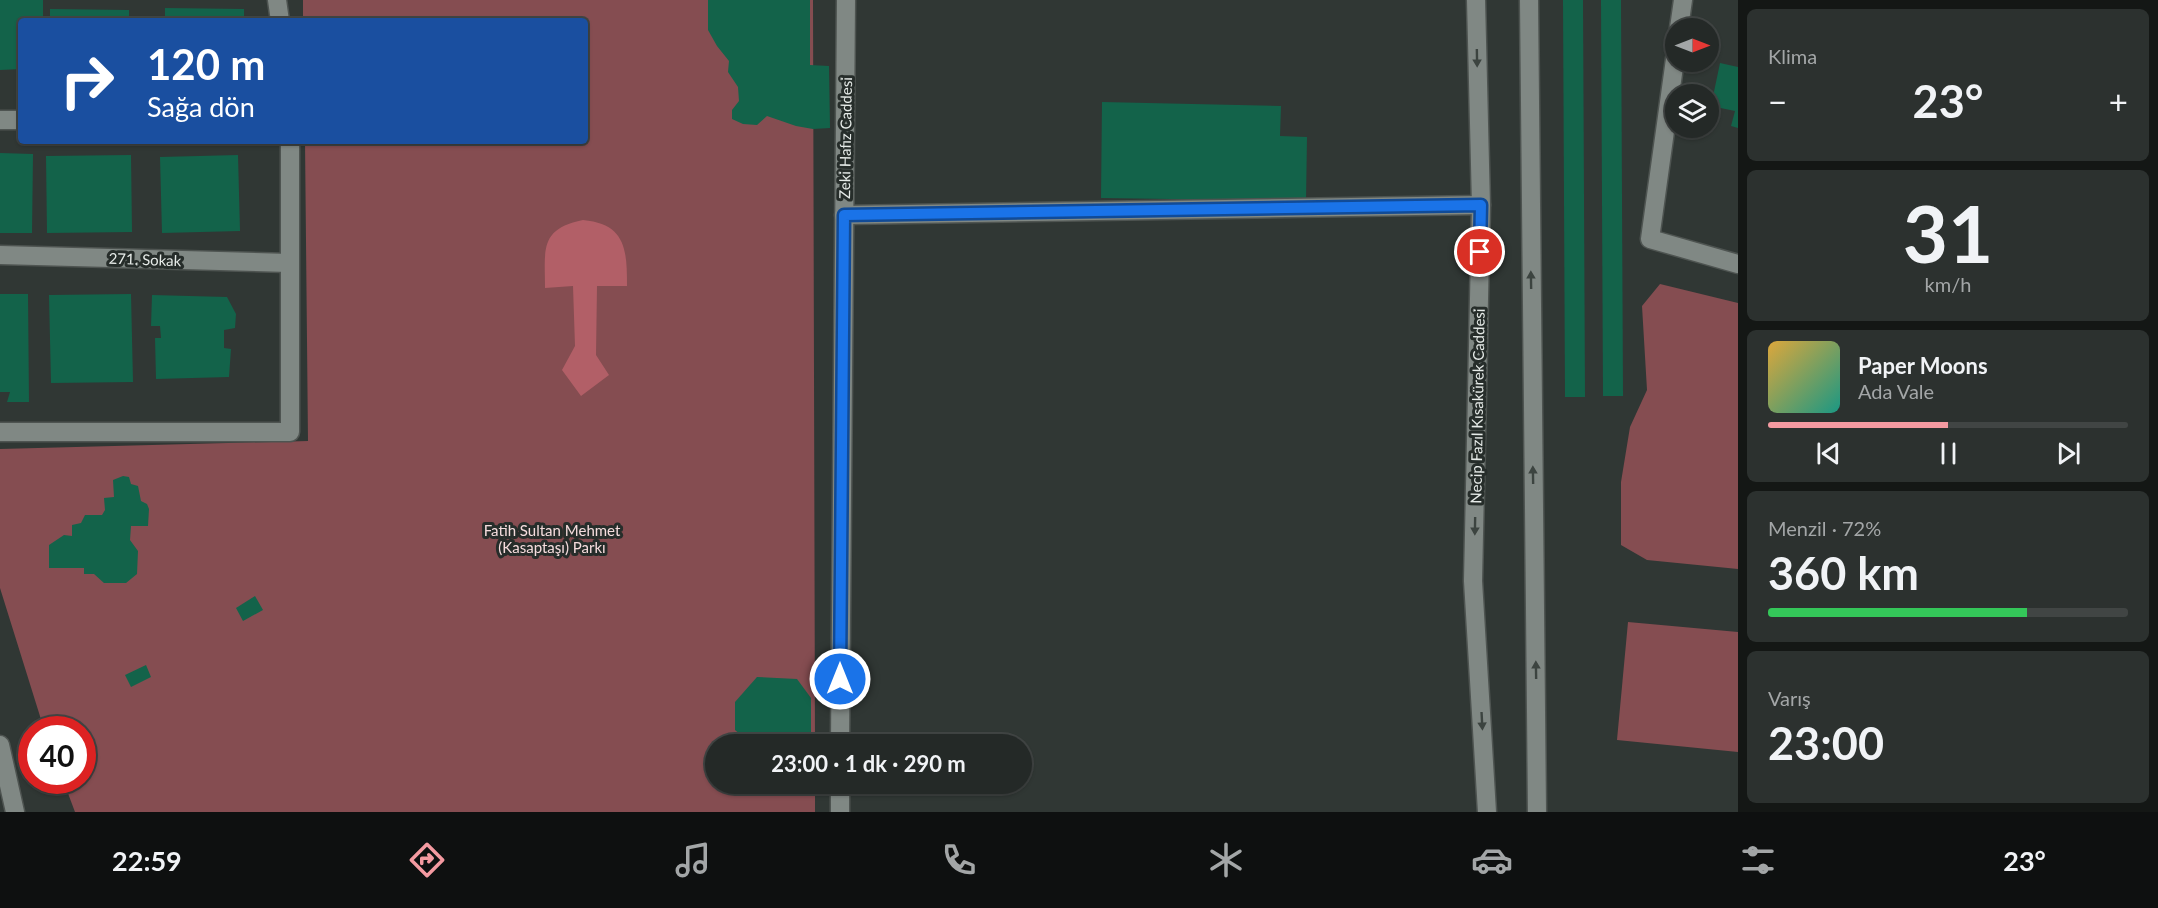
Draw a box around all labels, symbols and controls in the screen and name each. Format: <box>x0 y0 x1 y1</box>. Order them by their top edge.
north arrow <box>1665 18 1719 72</box>
map controls <box>1665 18 1719 138</box>
text: 120 m <box>147 39 265 89</box>
icon: right <box>48 42 126 120</box>
text: Klima <box>1768 44 1817 68</box>
one-way arrow <box>1473 49 1482 68</box>
text: 23° <box>1913 74 1983 128</box>
street label: Zeki Hafız Caddesi <box>835 77 855 199</box>
text: − <box>1768 81 1787 121</box>
text: + <box>2109 81 2128 121</box>
button: layers <box>1665 84 1719 138</box>
text: Sağa dön <box>147 90 255 123</box>
text: 31 <box>1903 186 1993 280</box>
pin <box>1454 226 1505 277</box>
icon: arrive <box>1463 235 1496 268</box>
street label: 271. Sokak <box>108 249 182 269</box>
one-way arrow <box>1527 270 1536 289</box>
text: km/h <box>1925 272 1971 296</box>
street label: Necip Fazıl Kısakürek Caddesi <box>1466 308 1488 504</box>
text: Paper Moons <box>1858 352 1988 379</box>
text: Ada Vale <box>1858 379 1934 403</box>
icon: previous <box>1812 437 1845 470</box>
icon: pause <box>1932 437 1965 470</box>
icon: next <box>2052 437 2085 470</box>
one-way arrow <box>1529 465 1538 484</box>
text: Menzil · 72% <box>1768 516 1881 540</box>
one-way arrow <box>1470 517 1479 536</box>
park label: Fatih Sultan Mehmet (Kasaptaşı) Parkı <box>484 521 621 556</box>
text: 360 km <box>1768 546 1919 600</box>
position arrow <box>808 647 872 711</box>
one-way arrow <box>1531 660 1540 679</box>
text: Varış <box>1768 686 1811 710</box>
one-way arrow <box>1477 712 1486 731</box>
speed limit sign: 40 <box>18 716 96 794</box>
text: 23:00 <box>1768 716 1884 770</box>
text: 23:00 · 1 dk · 290 m <box>771 750 966 777</box>
icon: directions <box>406 839 448 881</box>
icon: music <box>672 839 714 881</box>
icon: phone <box>938 839 980 881</box>
icon: climate <box>1205 839 1247 881</box>
icon: car <box>1471 839 1513 881</box>
icon: filters <box>1737 839 1779 881</box>
text: 22:59 <box>112 844 182 877</box>
text: 23° <box>2003 844 2046 877</box>

